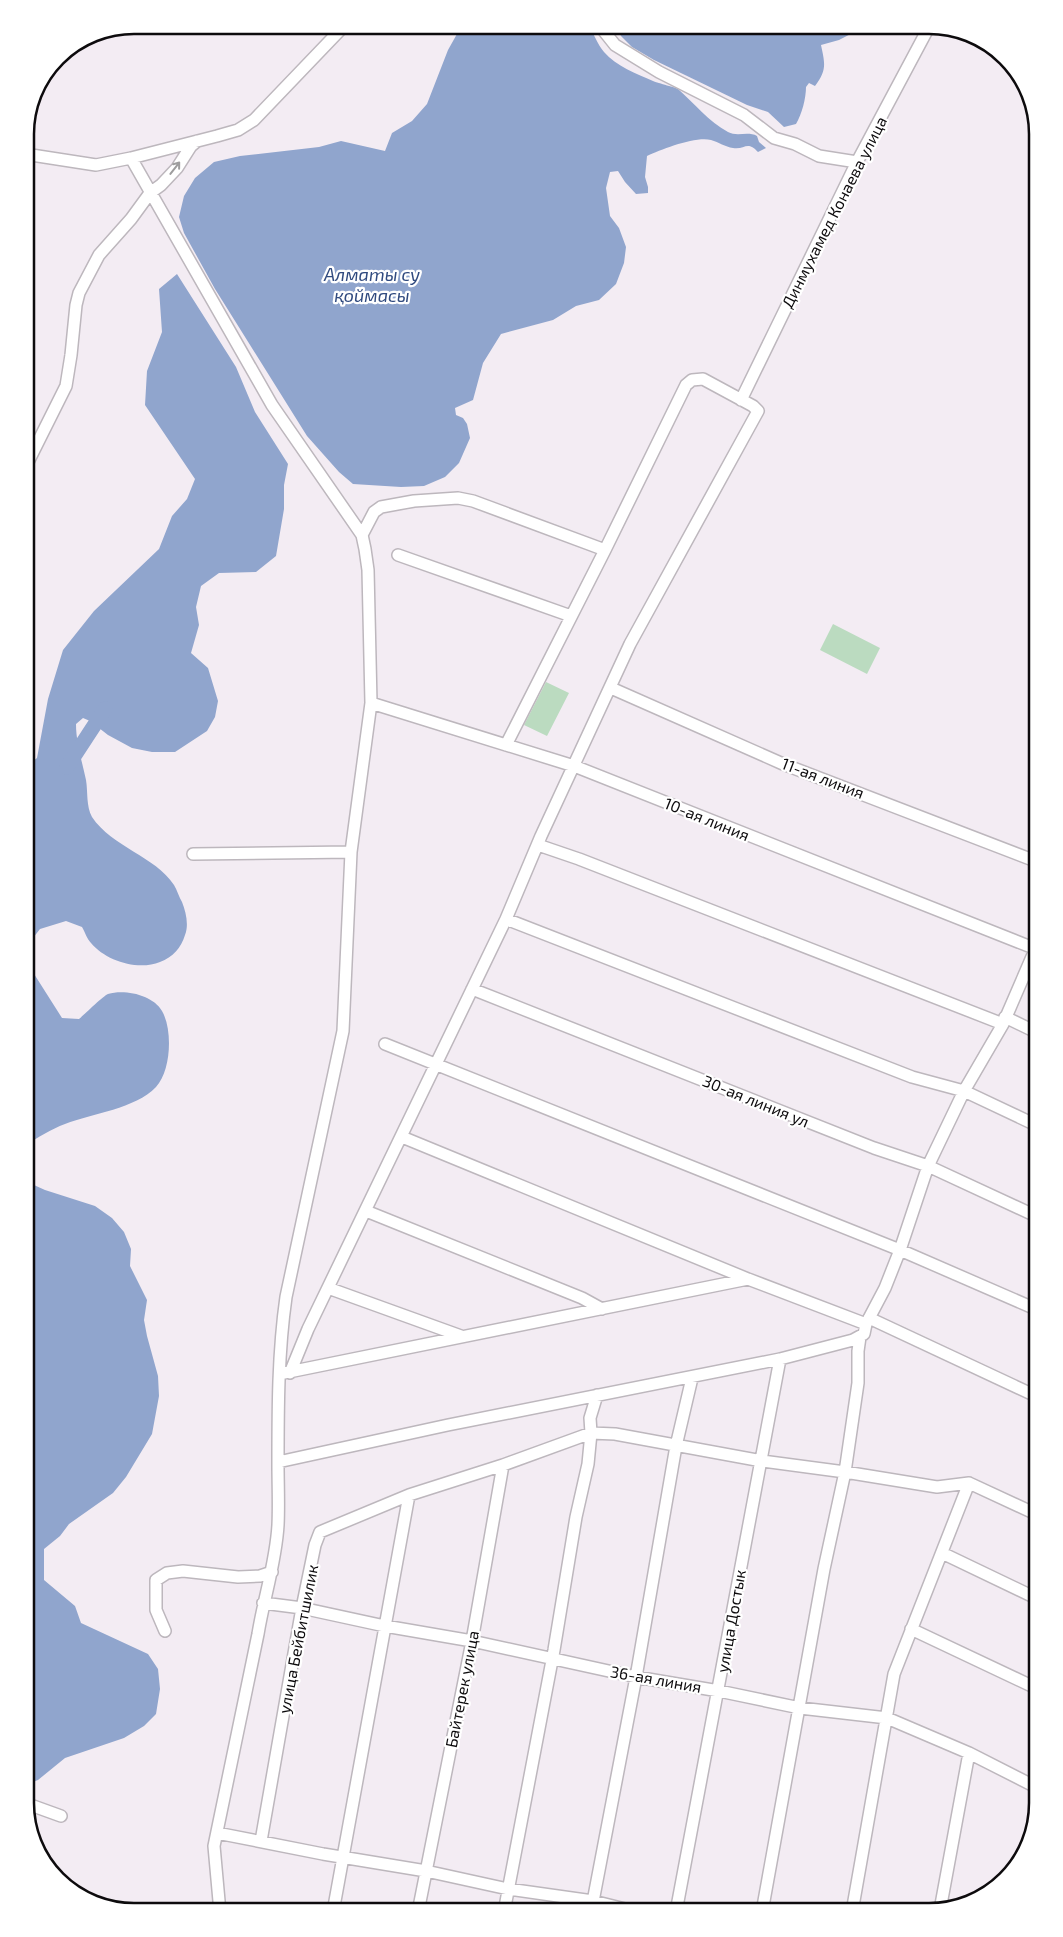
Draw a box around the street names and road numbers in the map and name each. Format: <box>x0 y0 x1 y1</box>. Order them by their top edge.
street label: Динмухамед Конаева улица <box>777 113 891 311</box>
street label: 11-ая линия <box>779 753 867 802</box>
street label: 10-ая линия <box>662 793 753 844</box>
street label: 30-ая линия ул <box>700 1071 812 1131</box>
street label: улица Бейбитшилик <box>274 1562 322 1715</box>
street label: улица Достык <box>712 1567 750 1674</box>
street label: Байтерек улица <box>441 1629 483 1749</box>
street label: 36-ая линия <box>609 1661 703 1696</box>

